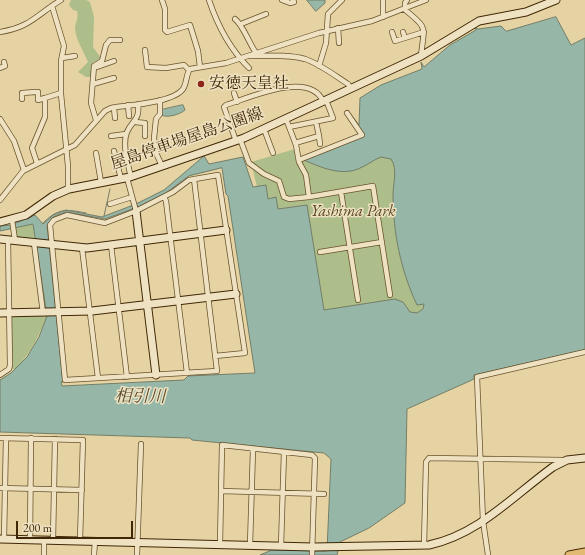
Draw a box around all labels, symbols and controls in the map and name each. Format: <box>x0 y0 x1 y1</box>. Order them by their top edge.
place label: 安徳天皇社 <box>209 74 289 94</box>
marker: 安徳天皇社 <box>196 79 206 89</box>
street label: 屋島停車場屋島公園線 <box>108 104 266 174</box>
park label: Yashima Park <box>310 202 396 222</box>
water label: 相引川 <box>114 386 166 408</box>
scale bar <box>18 513 135 539</box>
text: 200 m <box>23 520 52 536</box>

